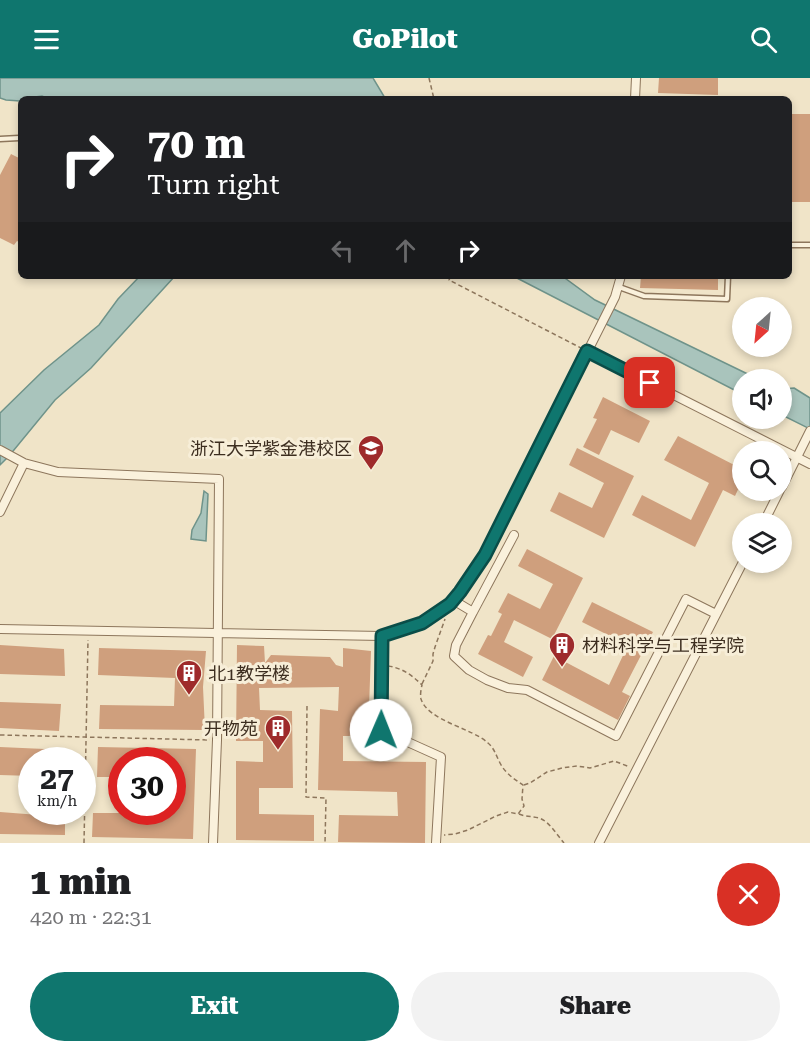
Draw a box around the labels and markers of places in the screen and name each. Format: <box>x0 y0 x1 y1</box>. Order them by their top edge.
pin <box>624 357 675 408</box>
school or university icon: 浙江大学紫金港校区 <box>356 433 386 471</box>
place label: 浙江大学紫金港校区 <box>190 438 352 459</box>
building icon: 材料科学与工程学院 <box>547 630 577 668</box>
place label: 材料科学与工程学院 <box>582 635 744 656</box>
building icon: 北1教学楼 <box>174 658 204 696</box>
place label: 北1教学楼 <box>208 663 290 684</box>
building icon: 开物苑 <box>263 713 293 751</box>
place label: 开物苑 <box>204 718 258 739</box>

